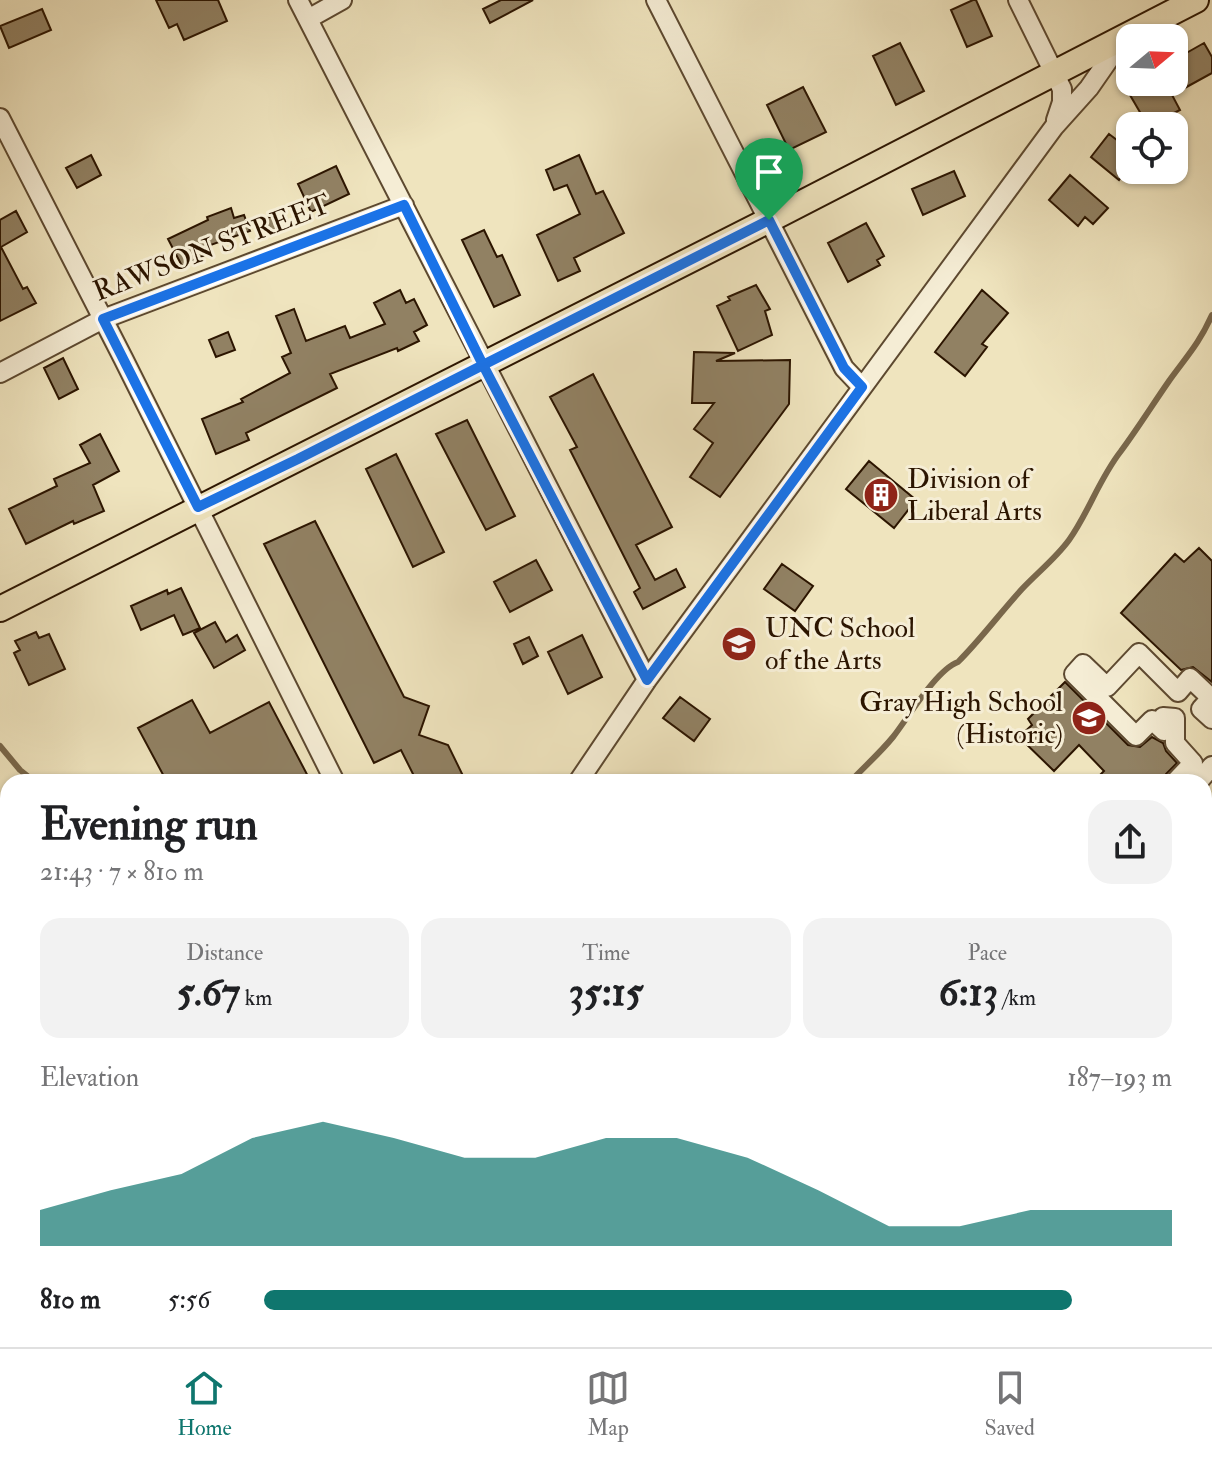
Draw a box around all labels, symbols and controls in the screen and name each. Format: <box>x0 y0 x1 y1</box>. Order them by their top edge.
north arrow <box>1116 24 1188 96</box>
map controls <box>1116 24 1188 184</box>
button: locate <box>1116 112 1188 184</box>
pin <box>735 138 803 220</box>
icon: arrive <box>747 150 791 194</box>
street label: RAWSON STREET <box>89 187 336 309</box>
place label: Division of Liberal Arts <box>907 462 1042 529</box>
building icon: Division of Liberal Arts <box>862 476 900 514</box>
place label: UNC School of the Arts <box>765 611 915 678</box>
school or university icon: UNC School of the Arts <box>720 625 758 663</box>
place label: Gray High School (Historic) <box>859 685 1063 752</box>
school or university icon: Gray High School (Historic) <box>1070 699 1108 737</box>
text: Evening run <box>40 798 258 853</box>
button: share <box>1088 800 1172 884</box>
text: 21:43 · 7 × 810 m <box>40 856 204 888</box>
text: Distance <box>186 939 263 967</box>
text: Time <box>582 939 630 967</box>
text: Pace <box>968 939 1007 967</box>
text: 5.67 <box>177 967 240 1018</box>
text: 35:15 <box>569 967 643 1018</box>
text: 6:13 <box>939 967 998 1018</box>
text: km <box>240 984 272 1012</box>
text: /km <box>998 984 1036 1012</box>
text: Elevation <box>40 1062 139 1094</box>
text: 187–193 m <box>1067 1062 1172 1094</box>
text: 810 m <box>40 1284 100 1316</box>
text: 5:56 <box>168 1284 210 1316</box>
tab: Home <box>177 1366 232 1442</box>
tab: Map <box>586 1366 630 1442</box>
tab: Saved <box>985 1366 1035 1442</box>

